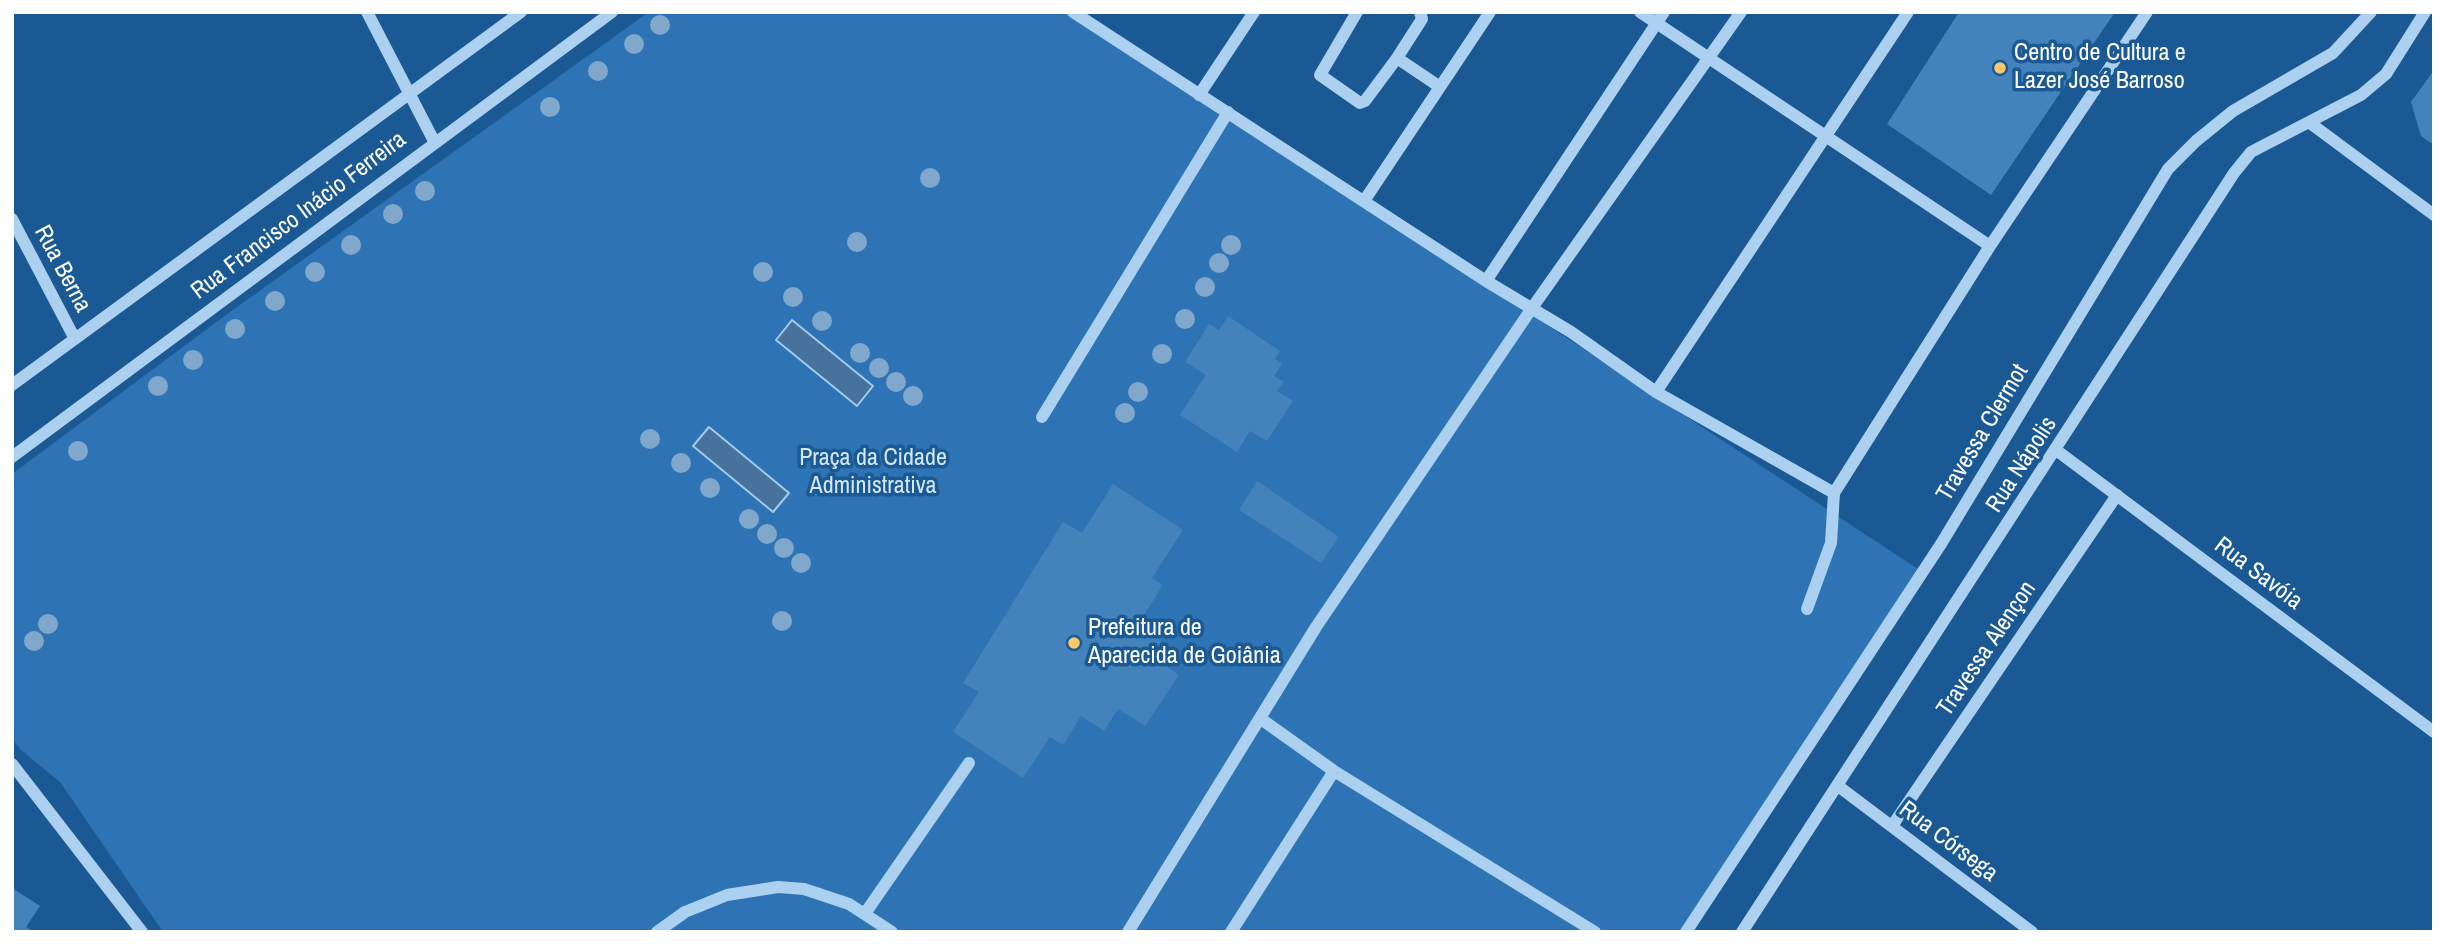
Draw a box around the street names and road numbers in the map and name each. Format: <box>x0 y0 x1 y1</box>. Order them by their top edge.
street label: Rua Francisco Inácio Ferreira <box>186 126 412 306</box>
street label: Rua Berna <box>27 221 97 317</box>
street label: Travessa Clermot <box>1931 359 2035 507</box>
street label: Rua Nápolis <box>1980 412 2064 518</box>
street label: Rua Savóia <box>2208 532 2308 616</box>
street label: Travessa Alençon <box>1931 576 2043 722</box>
street label: Rua Córsega <box>1893 796 2003 888</box>

